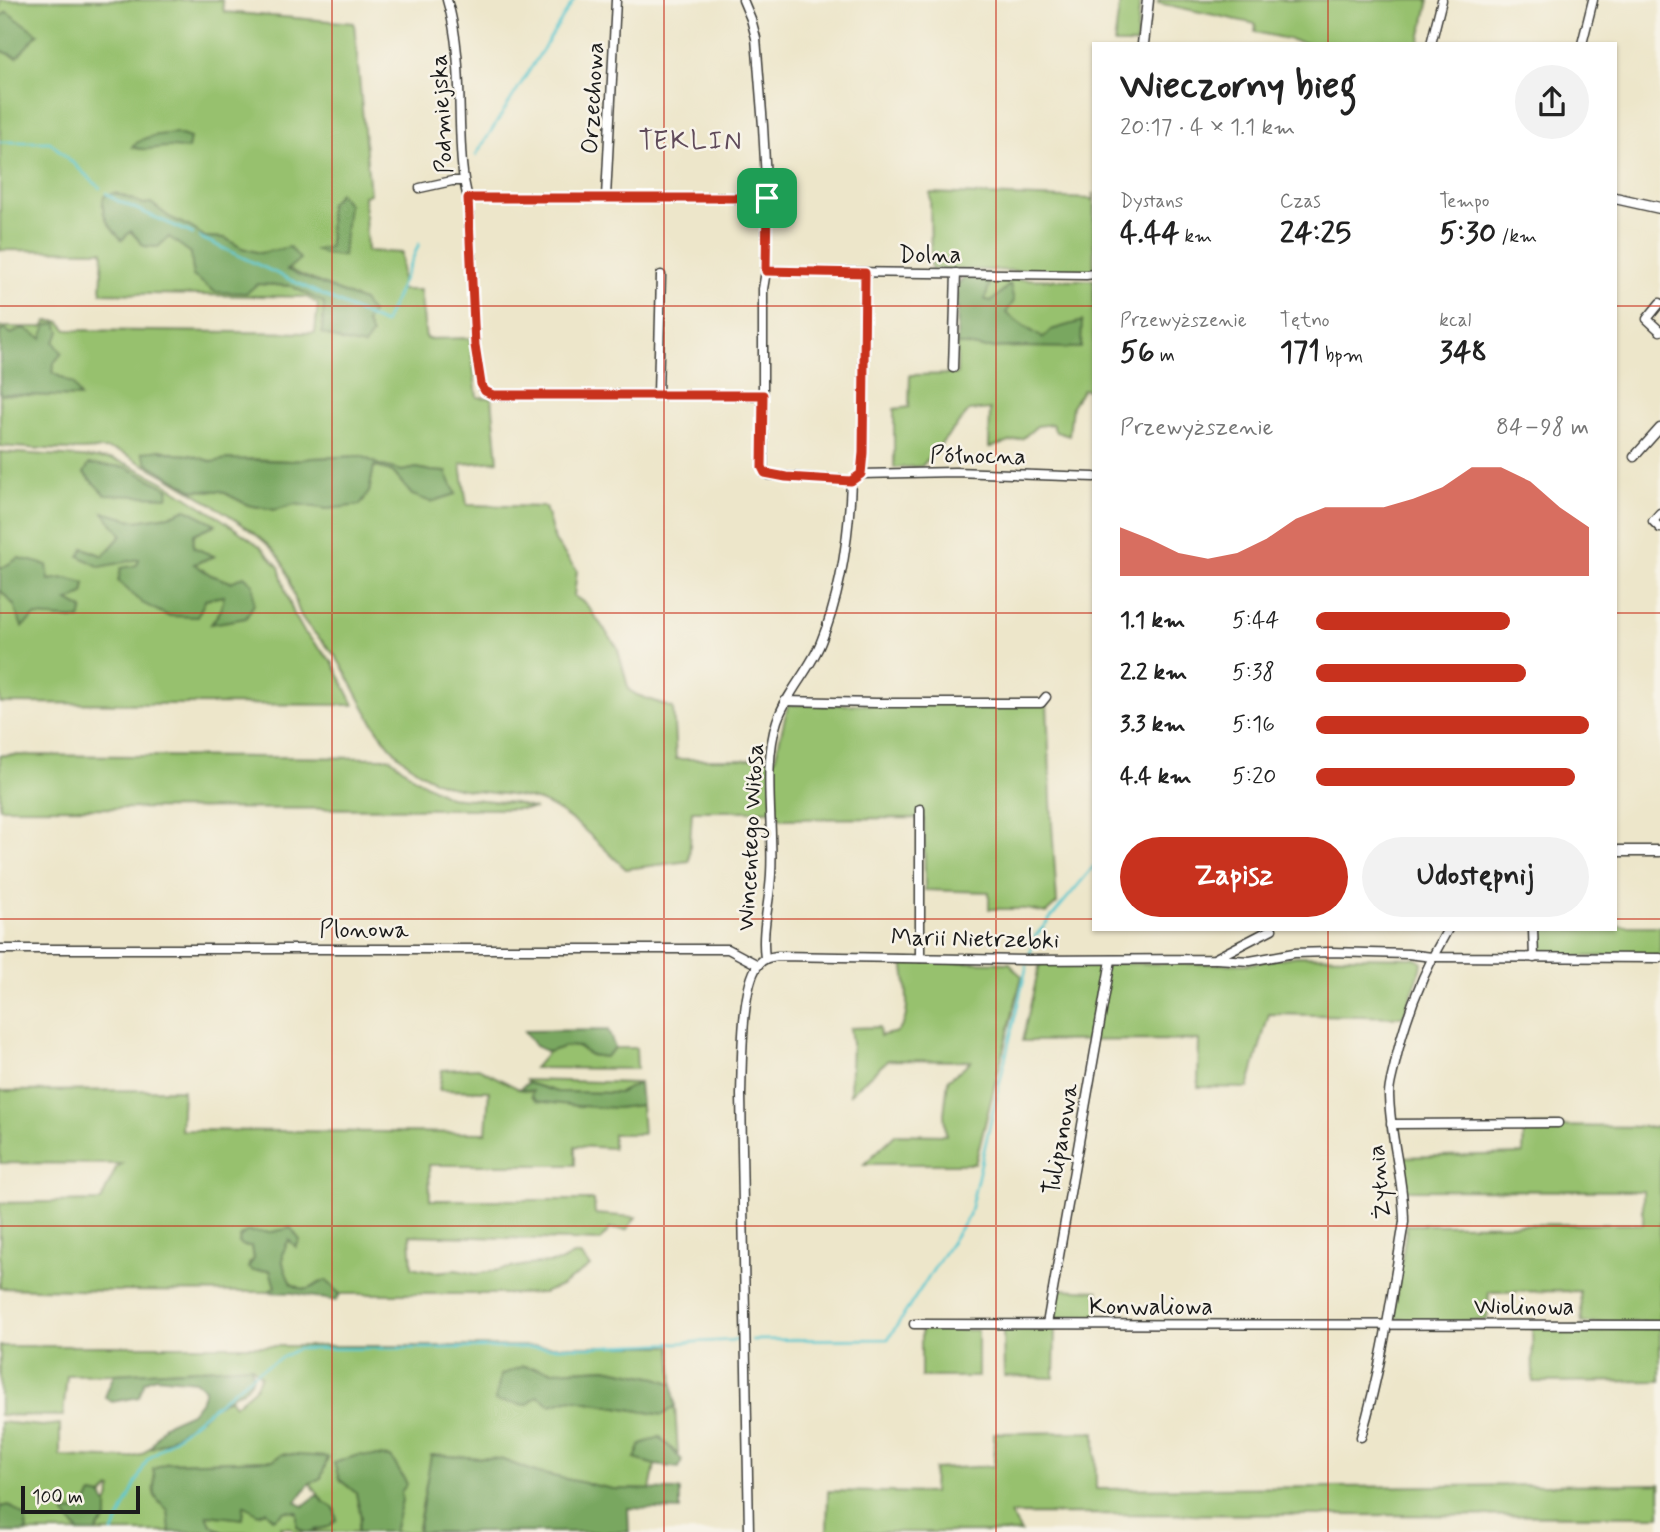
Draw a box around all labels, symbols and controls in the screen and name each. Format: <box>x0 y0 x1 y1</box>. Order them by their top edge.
street label: Orzechowa <box>575 41 612 155</box>
street label: Podmiejska <box>424 53 461 175</box>
text: Wieczorny bieg <box>1120 62 1357 111</box>
button: share <box>1515 65 1589 139</box>
text: 20:17 · 4 × 1.1 km <box>1120 113 1295 143</box>
district label: TEKLIN <box>638 125 744 159</box>
pin <box>737 168 797 228</box>
icon: arrive <box>748 179 786 217</box>
text: Dystans <box>1120 189 1183 214</box>
text: Czas <box>1280 189 1321 214</box>
text: Tempo <box>1439 189 1490 214</box>
text: 4.44 <box>1120 214 1179 253</box>
text: 24:25 <box>1280 214 1351 253</box>
text: 5:30 <box>1439 214 1496 253</box>
text: km <box>1179 224 1212 249</box>
text: /km <box>1496 224 1537 249</box>
street label: Dolna <box>899 240 961 271</box>
text: Przewyższenie <box>1120 308 1247 333</box>
text: Tętno <box>1280 308 1330 333</box>
text: kcal <box>1439 308 1471 333</box>
text: 56 <box>1120 333 1155 372</box>
text: 171 <box>1280 333 1320 372</box>
text: 348 <box>1439 333 1487 372</box>
text: m <box>1155 343 1175 368</box>
text: bpm <box>1320 343 1363 368</box>
text: Przewyższenie <box>1120 413 1273 443</box>
text: 84–98 m <box>1496 413 1589 443</box>
street label: Północna <box>930 440 1026 473</box>
text: 1.1 km <box>1120 606 1185 636</box>
text: 5:44 <box>1232 606 1279 636</box>
text: 2.2 km <box>1120 658 1187 688</box>
text: 5:38 <box>1232 658 1275 688</box>
text: 3.3 km <box>1120 710 1185 740</box>
text: 5:16 <box>1232 710 1275 740</box>
street label: Wincentego Witosa <box>731 742 774 932</box>
text: 4.4 km <box>1120 762 1191 792</box>
text: 5:20 <box>1232 762 1276 792</box>
button: Zapisz <box>1120 837 1348 917</box>
button: Udostępnij <box>1362 837 1589 917</box>
street label: Plonowa <box>319 915 409 946</box>
street label: Marii Nietrzebki <box>890 923 1059 956</box>
street label: Tulipanowa <box>1036 1080 1087 1198</box>
street label: Żytnia <box>1361 1143 1400 1220</box>
street label: Konwaliowa <box>1089 1292 1213 1323</box>
street label: Wiolinowa <box>1474 1292 1574 1323</box>
scale bar <box>21 1483 140 1515</box>
text: 100 m <box>32 1485 83 1510</box>

